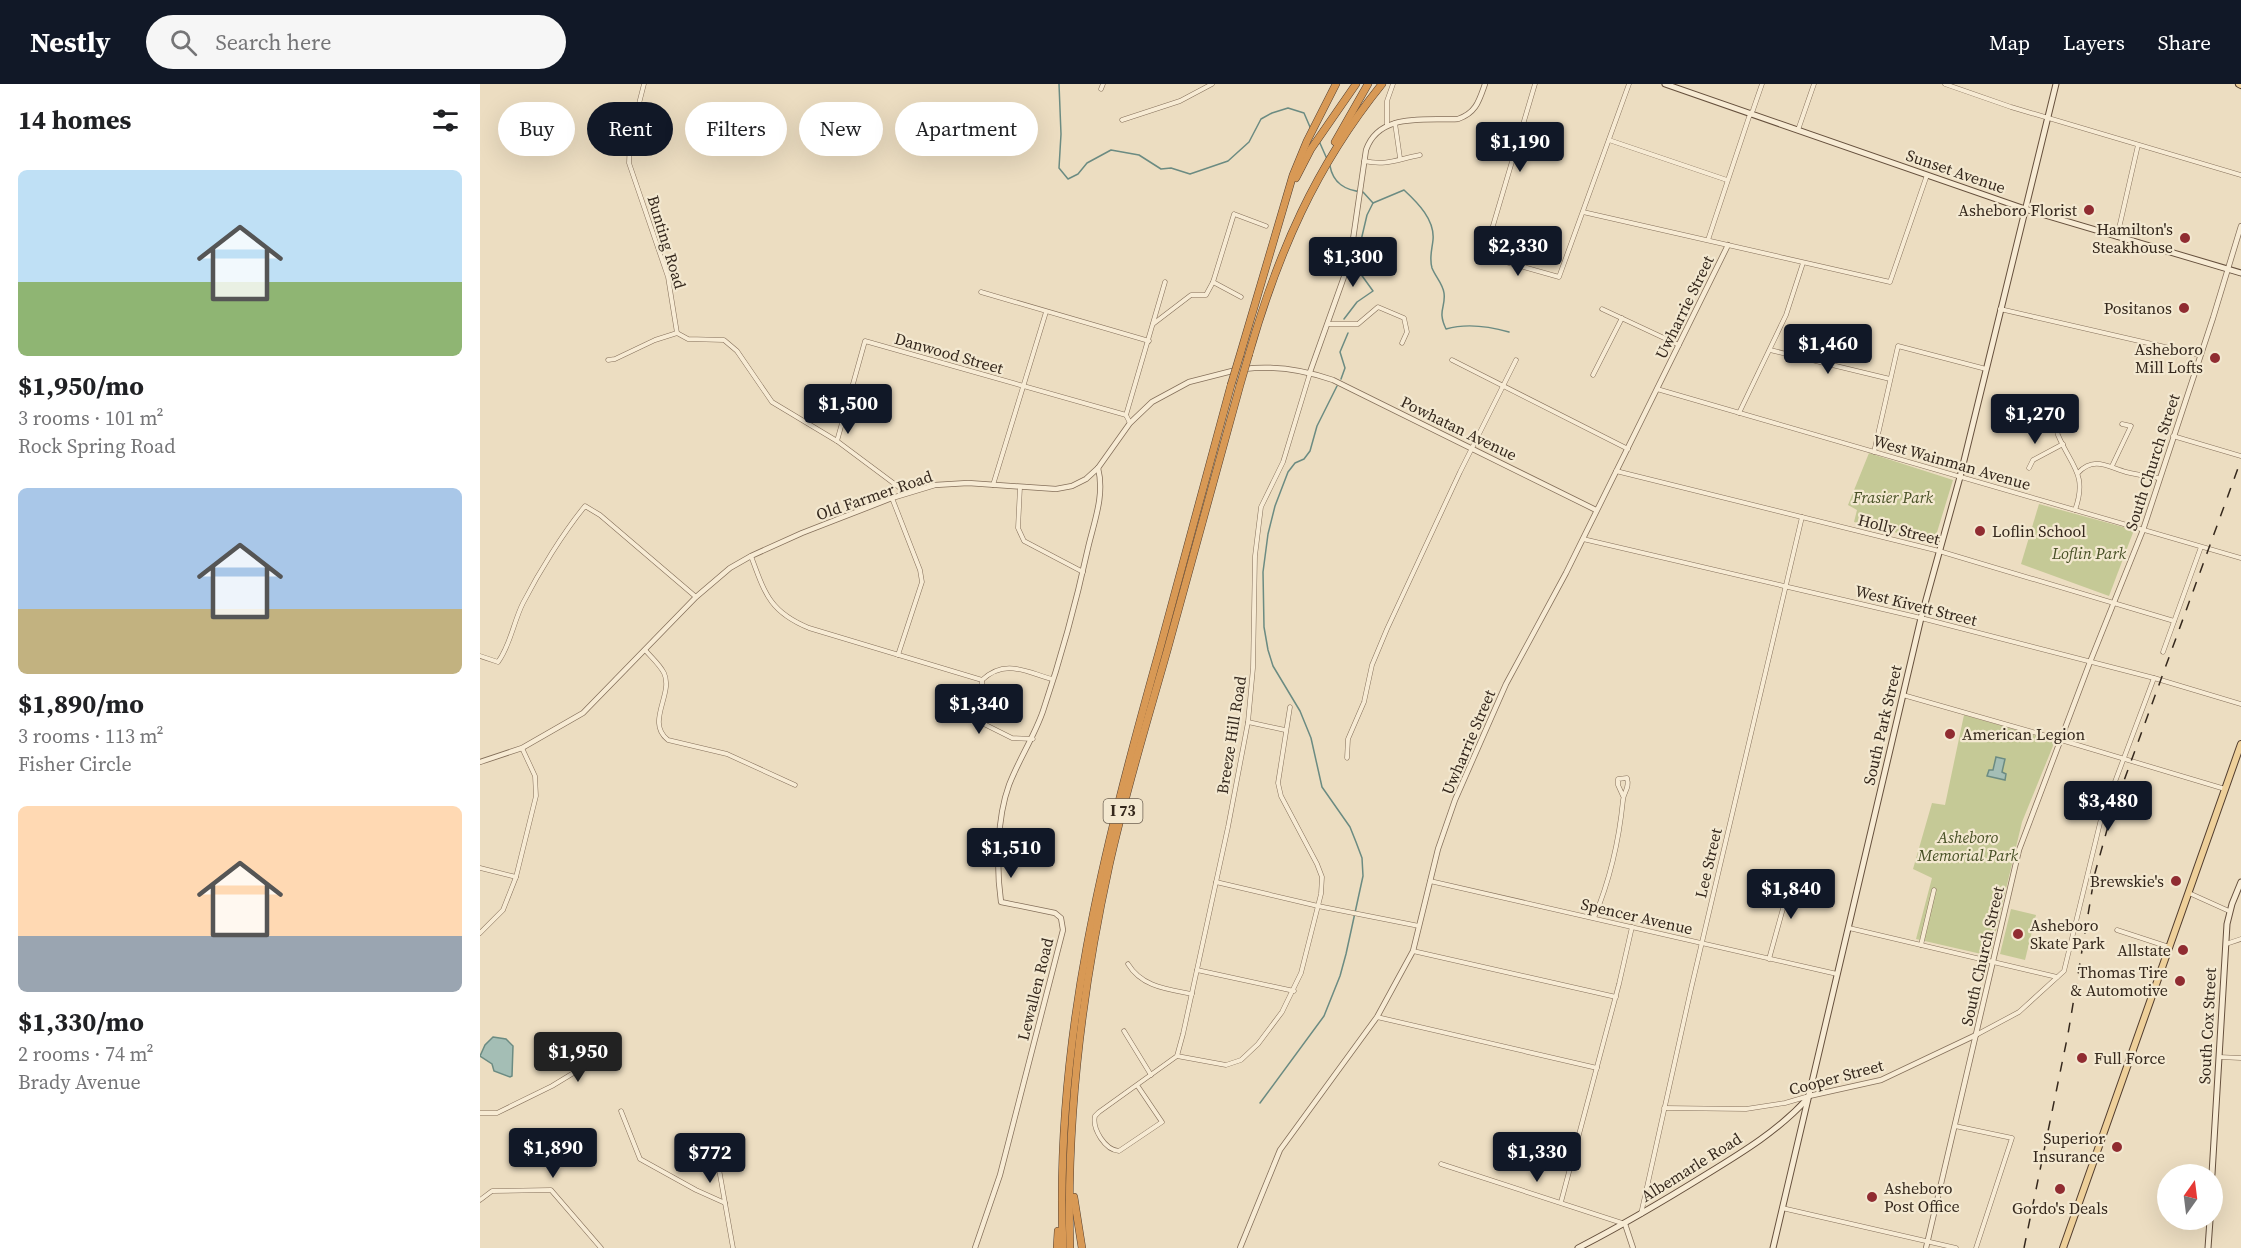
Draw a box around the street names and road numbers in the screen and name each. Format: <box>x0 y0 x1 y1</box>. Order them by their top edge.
street label: Sunset Avenue <box>1903 144 2009 198</box>
street label: Bunting Road <box>642 193 692 291</box>
street label: Uwharrie Street <box>1649 251 1719 362</box>
street label: Danwood Street <box>892 327 1007 379</box>
street label: Powhatan Avenue <box>1397 390 1521 466</box>
street label: South Church Street <box>2120 390 2185 533</box>
street label: West Wainman Avenue <box>1871 429 2033 495</box>
street label: Old Farmer Road <box>813 465 935 525</box>
street label: Holly Street <box>1856 508 1943 550</box>
street label: West Kivett Street <box>1853 579 1980 631</box>
street label: South Park Street <box>1857 662 1907 787</box>
street label: Breeze Hill Road <box>1211 674 1251 796</box>
street label: Uwharrie Street <box>1436 685 1500 798</box>
road number: I 73 <box>1104 799 1142 823</box>
street label: Lee Street <box>1689 825 1727 900</box>
street label: South Church Street <box>1955 883 2009 1028</box>
street label: Spencer Avenue <box>1579 892 1695 940</box>
street label: Lewallen Road <box>1012 935 1058 1043</box>
street label: South Cox Street <box>2193 966 2221 1085</box>
street label: Cooper Street <box>1786 1054 1886 1100</box>
street label: Albemarle Road <box>1637 1127 1745 1207</box>

